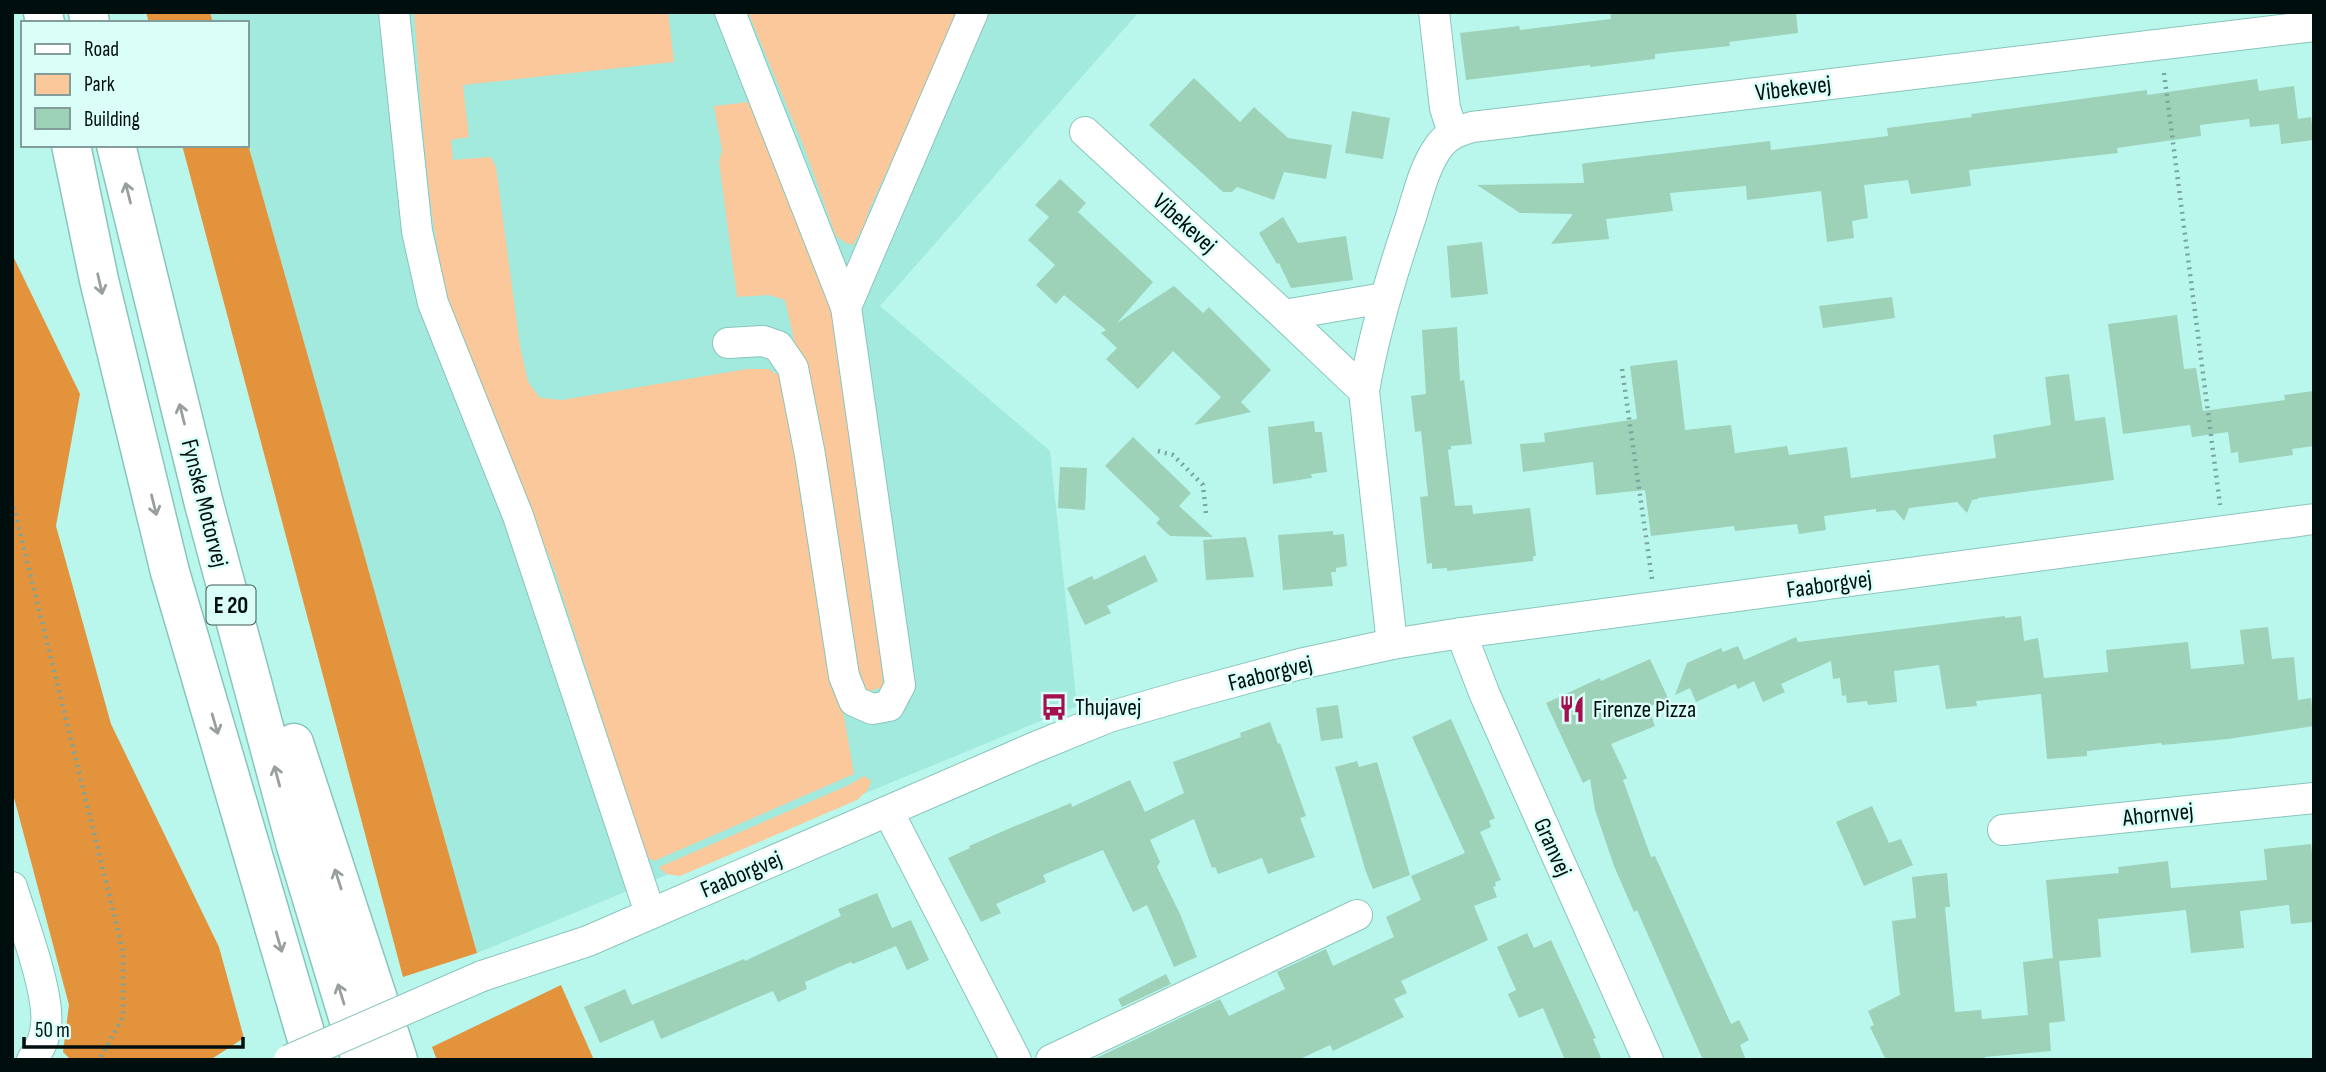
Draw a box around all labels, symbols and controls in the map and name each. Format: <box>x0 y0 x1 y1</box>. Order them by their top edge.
legend <box>21 21 248 147</box>
text: Road <box>84 37 119 62</box>
street label: Vibekevej <box>1753 69 1833 108</box>
text: Park <box>84 72 115 97</box>
text: Building <box>84 107 140 132</box>
one-way arrow <box>121 182 134 205</box>
street label: Vibekevej <box>1147 187 1223 260</box>
one-way arrow <box>94 272 107 295</box>
one-way arrow <box>175 403 188 426</box>
street label: Fynske Motorvej <box>175 436 234 570</box>
one-way arrow <box>148 493 161 516</box>
street label: Faaborgvej <box>1785 564 1873 605</box>
road number: E 20 <box>206 586 256 624</box>
street label: Faaborgvej <box>1225 649 1315 698</box>
bus stop icon: Thujavej <box>1039 692 1069 722</box>
place label: Thujavej <box>1075 693 1141 722</box>
restaurant icon: Firenze Pizza <box>1557 694 1587 724</box>
place label: Firenze Pizza <box>1593 695 1696 724</box>
one-way arrow <box>209 713 222 735</box>
one-way arrow <box>270 765 283 788</box>
street label: Ahornvej <box>2120 796 2195 833</box>
street label: Granvej <box>1527 813 1578 881</box>
street label: Faaborgvej <box>696 844 786 905</box>
one-way arrow <box>331 868 343 890</box>
one-way arrow <box>273 931 286 953</box>
one-way arrow <box>334 984 347 1006</box>
scale bar <box>24 1006 243 1050</box>
text: 50 m <box>35 1018 70 1043</box>

